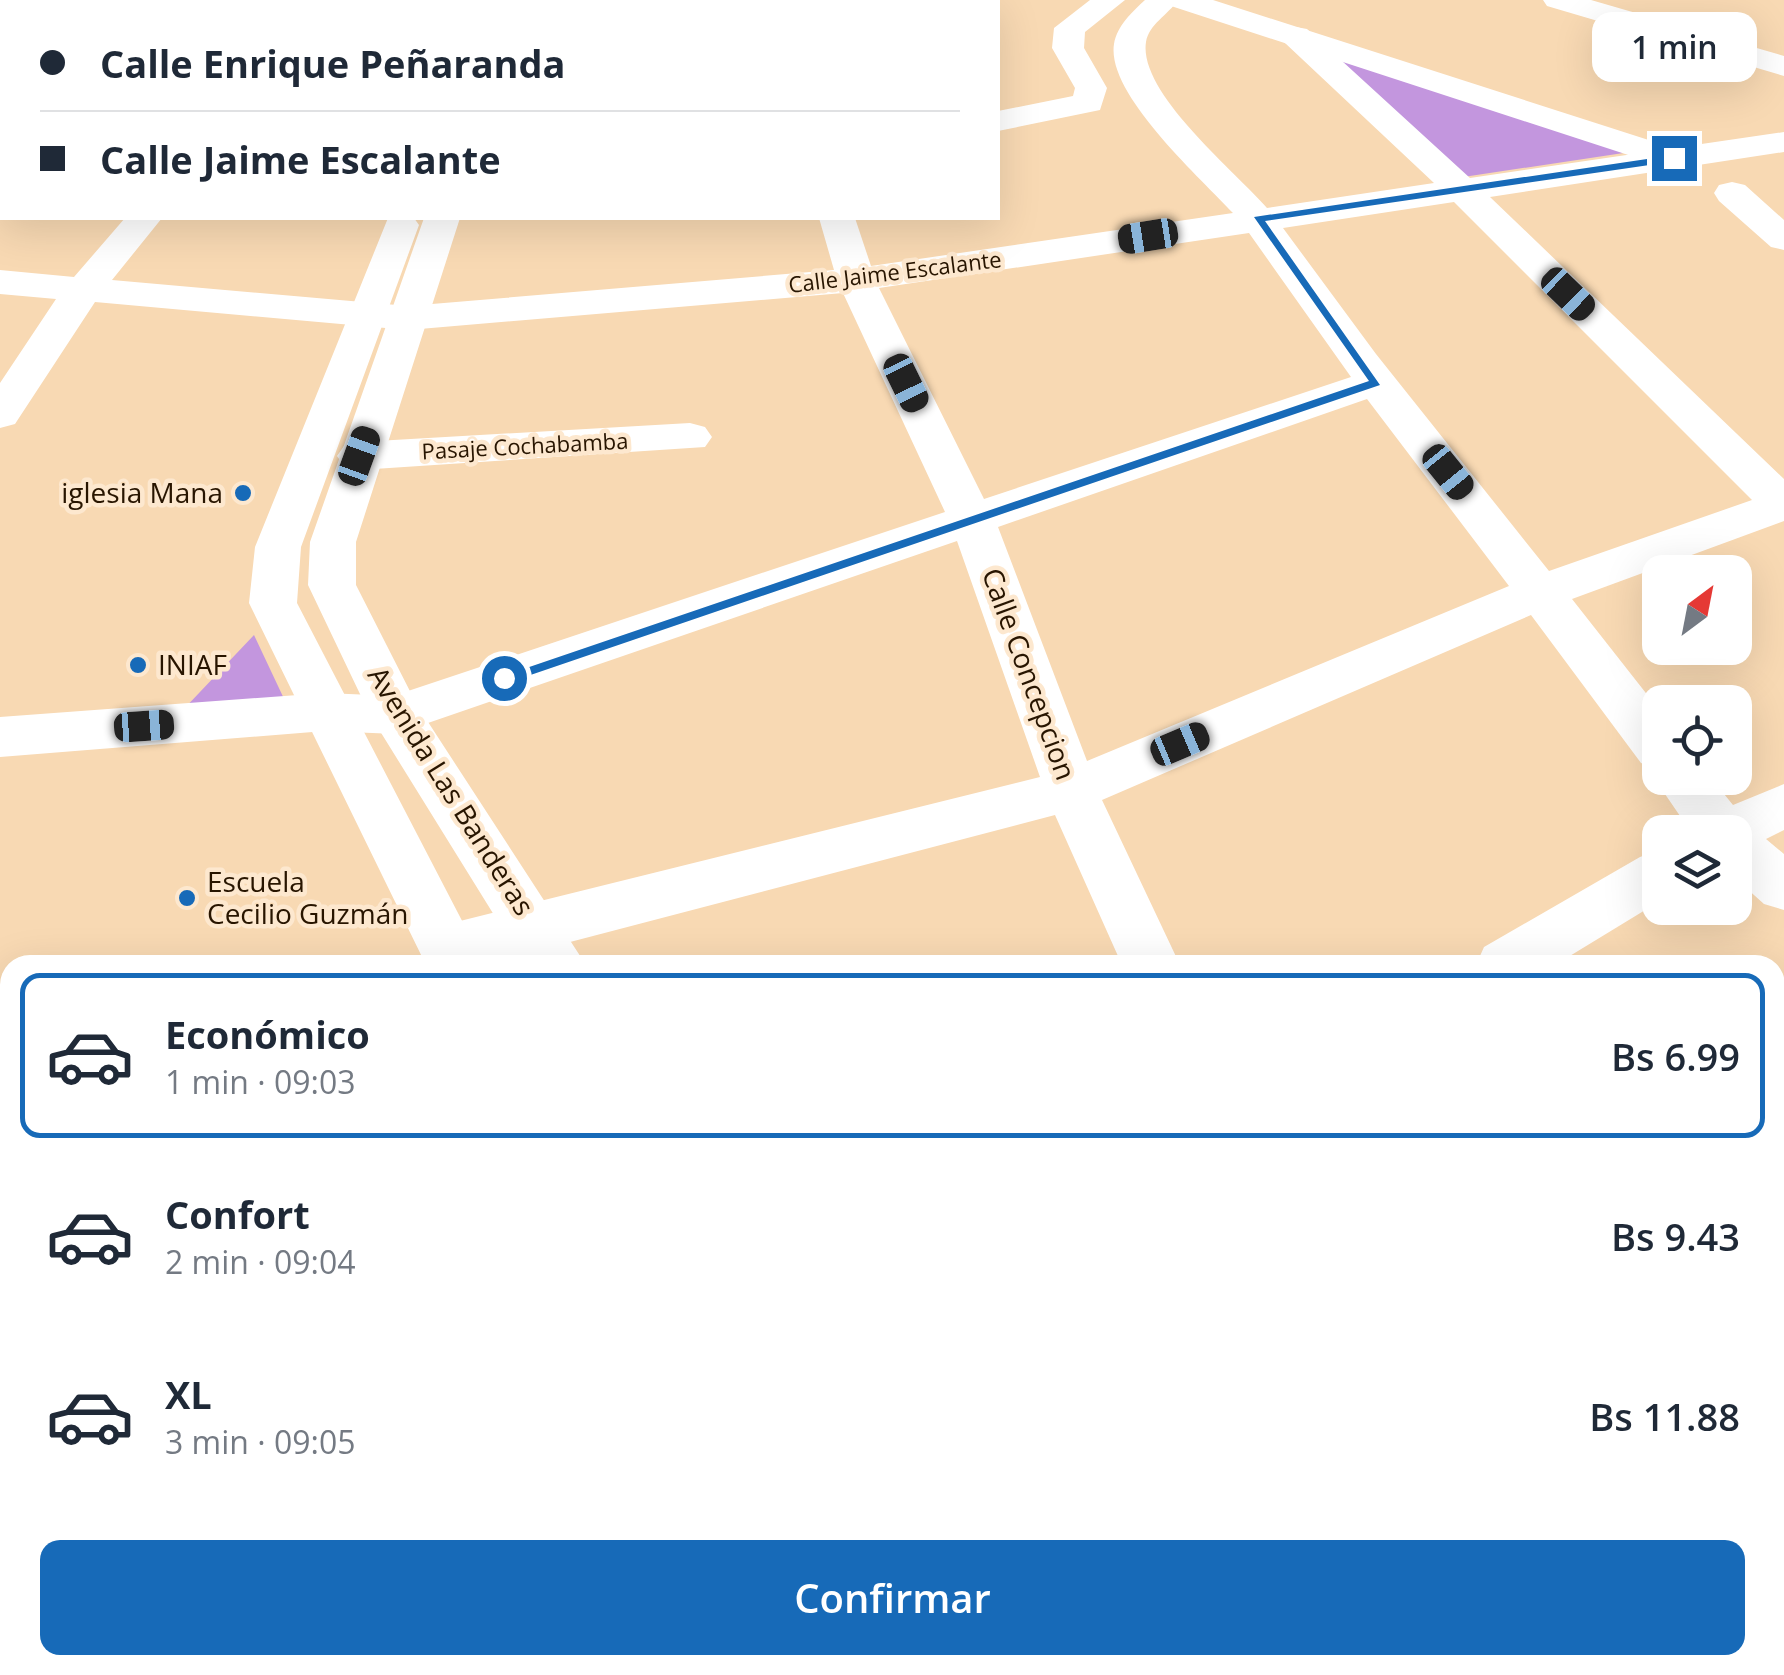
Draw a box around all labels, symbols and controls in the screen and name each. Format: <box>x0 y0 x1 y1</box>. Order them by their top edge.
callout: 1 min <box>1592 13 1756 83</box>
text: 1 min <box>1631 25 1718 68</box>
text: Calle Enrique Peñaranda <box>100 37 566 89</box>
text: Calle Jaime Escalante <box>100 133 501 185</box>
route end <box>1652 136 1697 181</box>
car <box>1116 216 1180 256</box>
street label: Calle Jaime Escalante <box>787 243 1003 299</box>
car <box>1536 262 1600 326</box>
car <box>879 349 933 417</box>
car <box>335 423 383 489</box>
street label: Pasaje Cochabamba <box>421 425 629 465</box>
car <box>1417 439 1479 505</box>
place label: iglesia Mana <box>61 473 223 511</box>
marker: iglesia Mana <box>232 482 254 504</box>
north arrow <box>1642 555 1752 665</box>
map controls <box>1642 555 1752 925</box>
street label: Calle Concepcion <box>974 563 1086 785</box>
place label: INIAF <box>158 645 227 683</box>
marker: INIAF <box>127 654 149 676</box>
route start <box>482 656 527 701</box>
street label: Avenida Las Banderas <box>360 659 544 922</box>
button: locate <box>1642 685 1752 795</box>
car <box>113 709 175 743</box>
car <box>1147 718 1213 770</box>
button: layers <box>1642 815 1752 925</box>
place label: Escuela Cecilio Guzmán <box>207 862 408 932</box>
marker: Escuela Cecilio Guzmán <box>176 887 198 909</box>
text: Económico <box>165 1008 370 1060</box>
icon: car <box>45 1011 135 1101</box>
text: Bs 6.99 <box>1611 1030 1740 1082</box>
text: 1 min · 09:03 <box>165 1060 356 1103</box>
text: Confort <box>165 1188 310 1240</box>
icon: car <box>45 1191 135 1281</box>
text: Bs 9.43 <box>1611 1210 1740 1262</box>
text: 2 min · 09:04 <box>165 1240 356 1283</box>
text: XL <box>165 1368 212 1420</box>
icon: car <box>45 1371 135 1461</box>
text: Bs 11.88 <box>1589 1390 1740 1442</box>
text: 3 min · 09:05 <box>165 1420 356 1463</box>
button: Confirmar <box>40 1540 1745 1655</box>

